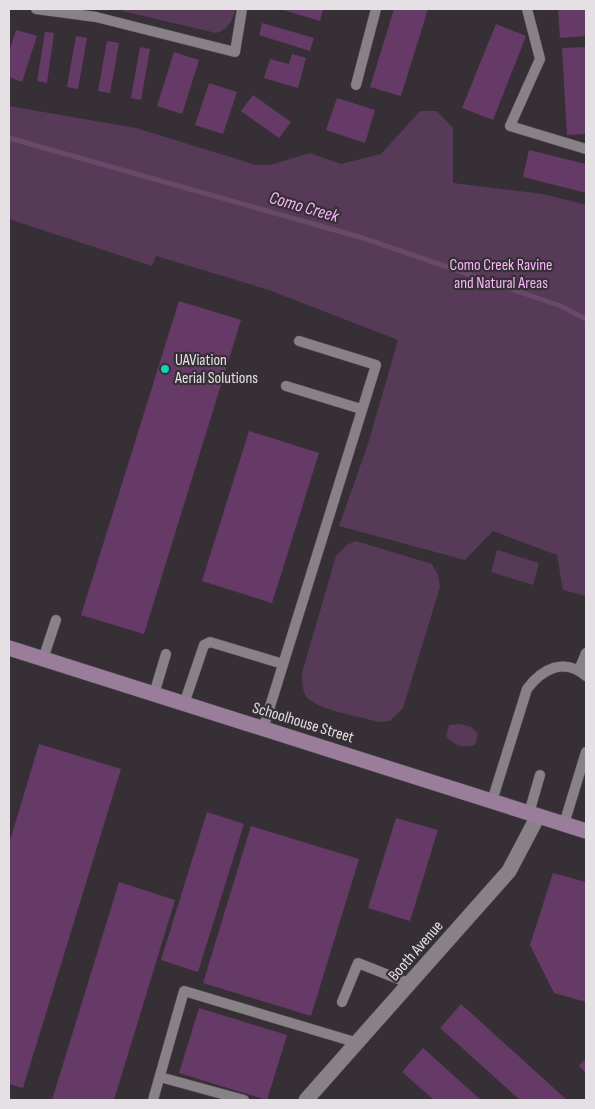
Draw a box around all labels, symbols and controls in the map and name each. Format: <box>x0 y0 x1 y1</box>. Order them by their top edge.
water label: Como Creek <box>267 187 342 227</box>
park label: Como Creek Ravine and Natural Areas <box>450 256 552 293</box>
place label: UAViation Aerial Solutions <box>174 351 258 388</box>
marker: UAViation Aerial Solutions <box>159 363 171 375</box>
street label: Schoolhouse Street <box>250 699 356 747</box>
street label: Booth Avenue <box>385 917 447 985</box>

